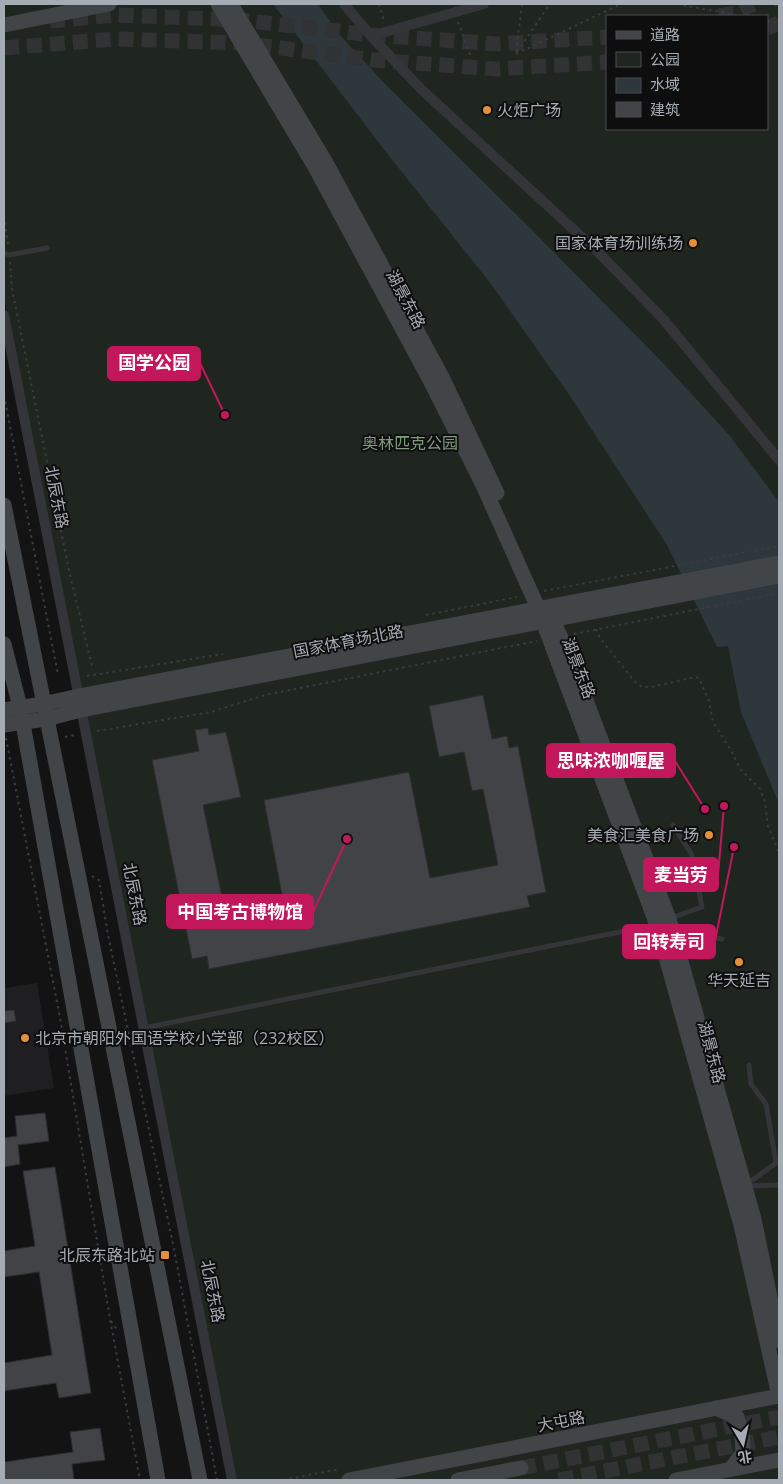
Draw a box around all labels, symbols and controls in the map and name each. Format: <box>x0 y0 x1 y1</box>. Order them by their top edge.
legend <box>606 15 768 130</box>
text: 道路 <box>650 24 680 44</box>
text: 公园 <box>650 49 680 69</box>
text: 水域 <box>650 74 680 94</box>
place label: 火炬广场 <box>497 99 561 121</box>
text: 建筑 <box>650 99 680 119</box>
marker: 火炬广场 <box>481 104 493 116</box>
place label: 国家体育场训练场 <box>555 232 683 254</box>
marker: 国家体育场训练场 <box>687 237 699 249</box>
street label: 湖景东路 <box>381 266 431 332</box>
callout: 国学公园 <box>108 347 200 380</box>
text: 国学公园 <box>118 350 190 374</box>
park label: 奥林匹克公园 <box>362 432 458 454</box>
street label: 北辰东路 <box>40 463 74 531</box>
street label: 国家体育场北路 <box>291 620 405 662</box>
street label: 湖景东路 <box>557 634 601 702</box>
callout: 思味浓咖喱屋 <box>547 744 675 777</box>
text: 思味浓咖喱屋 <box>557 748 665 772</box>
place label: 美食汇美食广场 <box>587 824 699 846</box>
marker: 美食汇美食广场 <box>703 829 715 841</box>
callout: 麦当劳 <box>644 858 718 891</box>
street label: 北辰东路 <box>118 860 152 928</box>
text: 麦当劳 <box>654 862 708 886</box>
callout: 中国考古博物馆 <box>167 895 313 928</box>
text: 中国考古博物馆 <box>177 899 303 923</box>
callout: 回转寿司 <box>623 925 715 958</box>
text: 回转寿司 <box>633 929 705 953</box>
marker: 华天延吉 <box>733 956 745 968</box>
place label: 华天延吉 <box>707 969 771 991</box>
street label: 湖景东路 <box>693 1018 731 1086</box>
place label: 北京市朝阳外国语学校小学部（232校区） <box>35 1027 334 1049</box>
marker: 北京市朝阳外国语学校小学部（232校区） <box>19 1032 31 1044</box>
place label: 北辰东路北站 <box>59 1244 155 1266</box>
marker: 北辰东路北站 <box>159 1249 171 1261</box>
street label: 北辰东路 <box>196 1257 230 1325</box>
street label: 大屯路 <box>535 1406 587 1436</box>
north arrow <box>718 1419 768 1469</box>
text: 北 <box>737 1447 754 1468</box>

